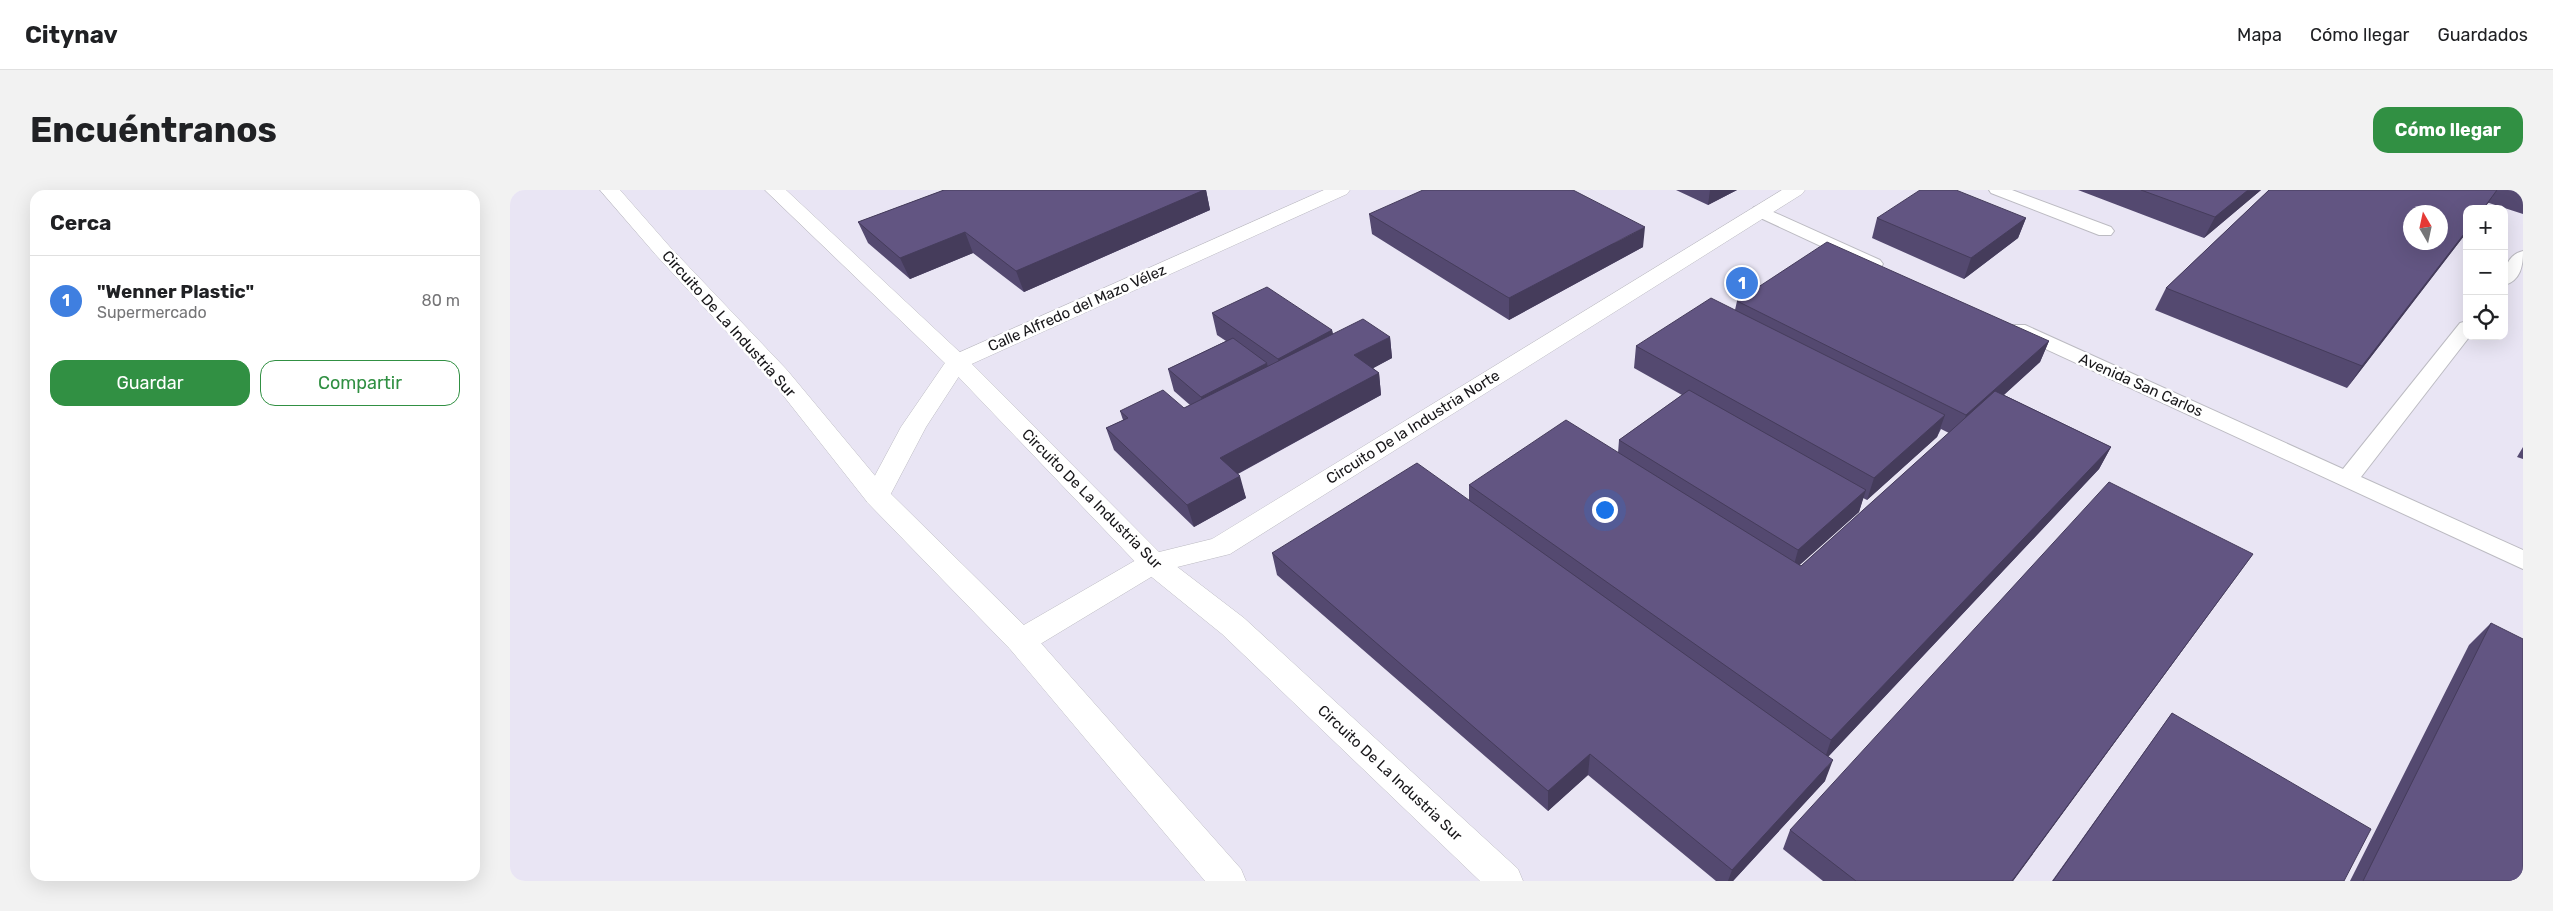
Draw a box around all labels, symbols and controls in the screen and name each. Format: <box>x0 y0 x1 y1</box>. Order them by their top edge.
text: Citynav <box>25 21 118 49</box>
text: Mapa <box>2237 24 2282 46</box>
text: Cómo llegar <box>2310 24 2409 46</box>
text: Guardados <box>2437 24 2528 46</box>
button: Cómo llegar <box>2373 107 2523 153</box>
text: Encuéntranos <box>30 109 277 151</box>
north arrow <box>2403 205 2448 250</box>
map controls <box>2463 205 2508 340</box>
button: + <box>2463 205 2508 250</box>
text: Cerca <box>50 210 111 235</box>
street label: Circuito De La Industria Sur <box>658 247 800 401</box>
button: − <box>2463 250 2508 295</box>
street label: Calle Alfredo del Mazo Vélez <box>985 260 1169 356</box>
pin: 1 <box>1726 264 1758 302</box>
text: "Wenner Plastic" <box>97 280 254 303</box>
text: 1 <box>62 291 70 310</box>
text: 80 m <box>422 291 460 310</box>
button: locate <box>2463 295 2508 340</box>
text: Supermercado <box>97 303 207 322</box>
street label: Avenida San Carlos <box>2076 350 2206 421</box>
button: Guardar <box>50 360 250 406</box>
button: Compartir <box>260 360 460 406</box>
street label: Circuito De la Industria Norte <box>1323 366 1503 488</box>
street label: Circuito De La Industria Sur <box>1018 425 1166 573</box>
your location <box>1592 497 1618 523</box>
street label: Circuito De La Industria Sur <box>1314 701 1466 845</box>

